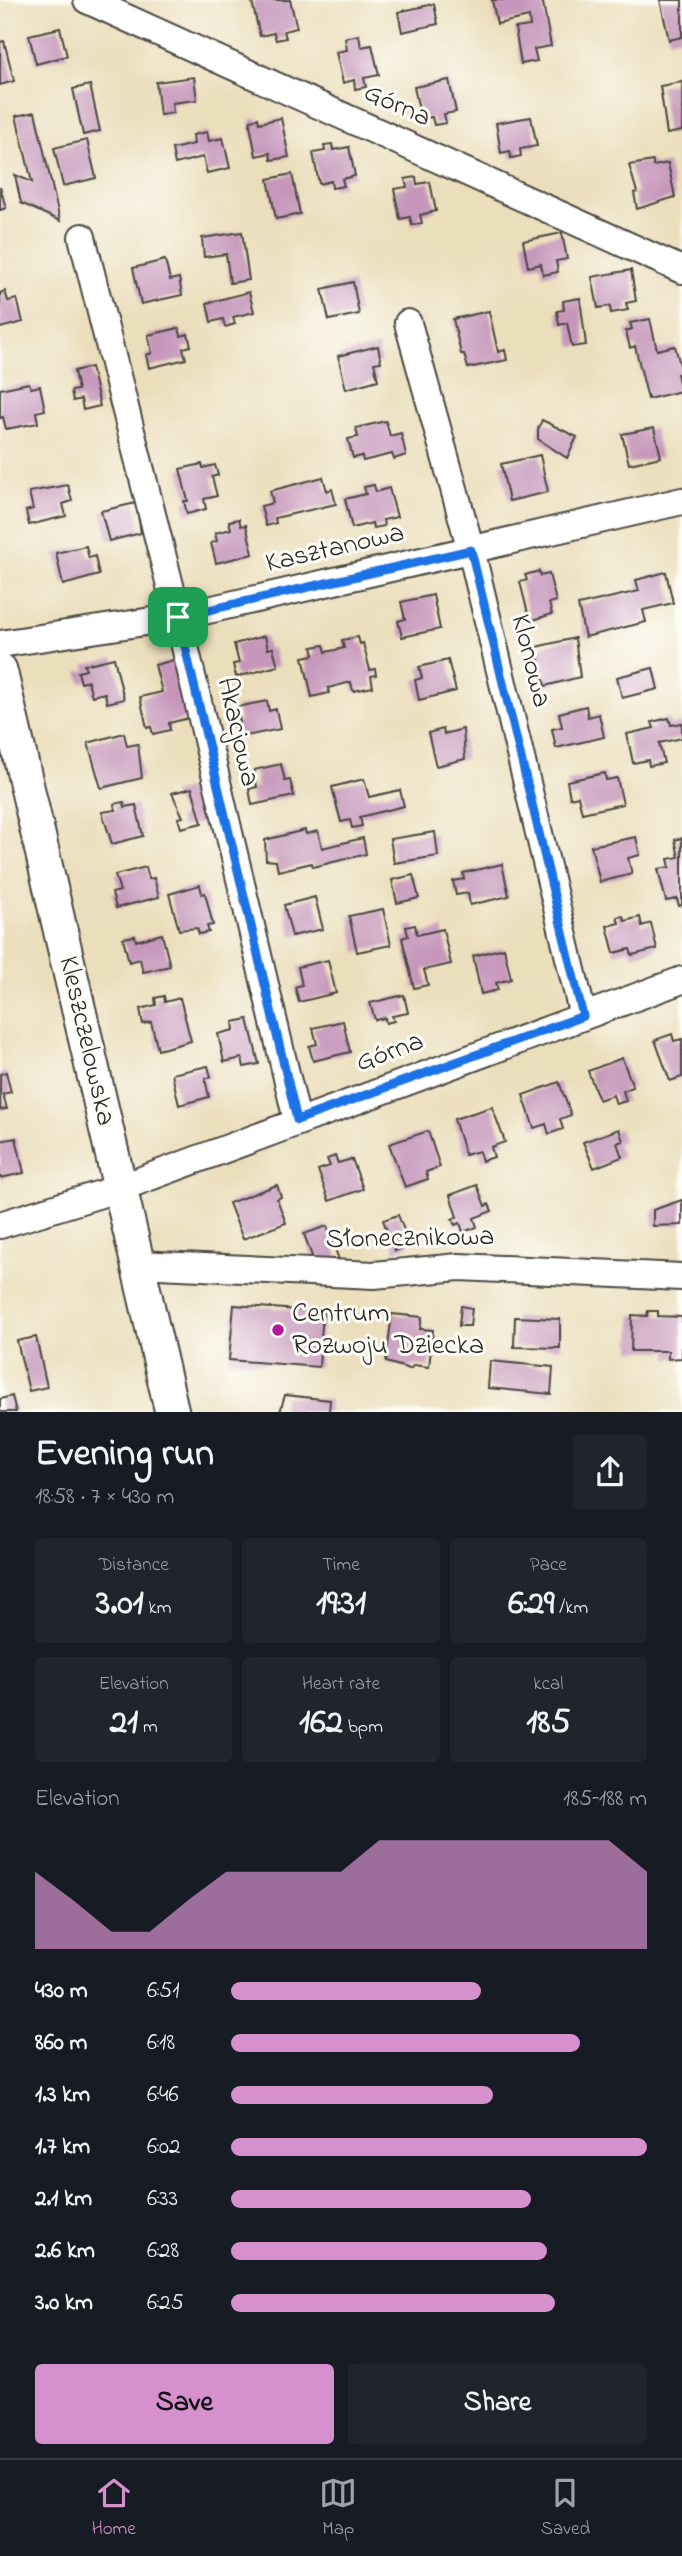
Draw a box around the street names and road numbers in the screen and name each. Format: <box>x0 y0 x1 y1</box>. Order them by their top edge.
street label: Górna <box>357 73 437 139</box>
street label: Kasztanowa <box>262 513 408 585</box>
street label: Klonowa <box>499 610 561 712</box>
street label: Akacjowa <box>205 673 269 791</box>
street label: Kleszczelowska <box>47 952 125 1130</box>
street label: Górna <box>350 1022 430 1084</box>
street label: Słonecznikowa <box>325 1217 495 1261</box>

